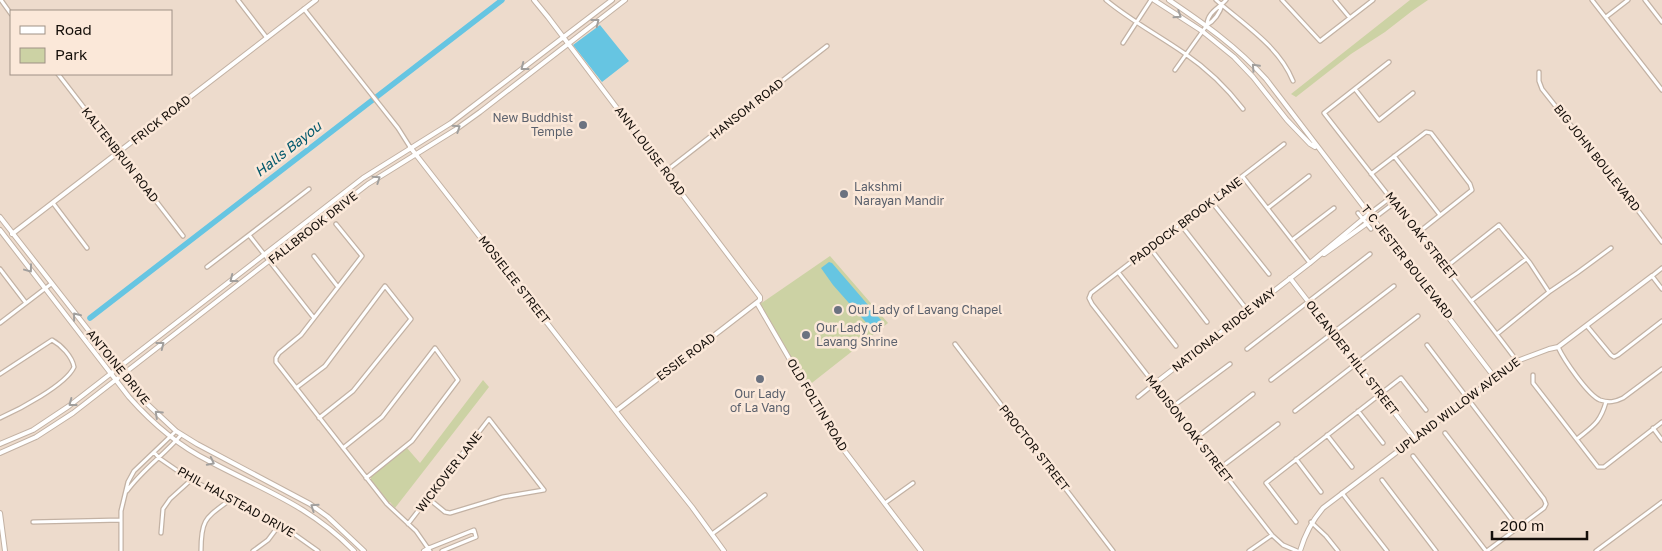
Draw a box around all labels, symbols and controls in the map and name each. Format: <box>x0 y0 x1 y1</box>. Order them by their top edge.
one-way arrow <box>1173 9 1182 19</box>
legend <box>10 10 172 75</box>
one-way arrow <box>590 19 600 28</box>
text: Road <box>55 20 92 38</box>
text: Park <box>55 45 88 63</box>
one-way arrow <box>521 61 530 70</box>
one-way arrow <box>1252 64 1261 73</box>
street label: HANSOM ROAD <box>707 75 787 142</box>
street label: FRICK ROAD <box>128 92 194 148</box>
street label: BIG JOHN BOULEVARD <box>1551 101 1644 214</box>
street label: ANN LOUISE ROAD <box>612 103 689 198</box>
street label: KALTENBRUN ROAD <box>79 104 162 205</box>
place label: New Buddhist Temple <box>493 110 573 139</box>
water label: Halls Bayou <box>251 116 326 180</box>
marker: New Buddhist Temple <box>577 119 589 131</box>
one-way arrow <box>452 125 461 135</box>
street label: PADDOCK BROOK LANE <box>1126 173 1245 268</box>
one-way arrow <box>372 175 381 185</box>
place label: Lakshmi Narayan Mandir <box>854 179 945 208</box>
street label: FALLBROOK DRIVE <box>265 188 360 267</box>
marker: Lakshmi Narayan Mandir <box>838 188 850 200</box>
street label: MAIN OAK STREET <box>1382 189 1461 283</box>
street label: T C JESTER BOULEVARD <box>1358 202 1457 322</box>
street label: MOSIELEE STREET <box>475 233 554 327</box>
one-way arrow <box>24 263 32 272</box>
one-way arrow <box>230 273 239 281</box>
street label: NATIONAL RIDGE WAY <box>1169 284 1279 375</box>
street label: OLEANDER HILL STREET <box>1303 297 1402 419</box>
place label: Our Lady of Lavang Chapel <box>848 302 1002 317</box>
marker: Our Lady of Lavang Chapel <box>832 304 844 316</box>
one-way arrow <box>74 313 82 322</box>
place label: Our Lady of Lavang Shrine <box>816 320 898 349</box>
street label: ANTOINE DRIVE <box>84 326 153 407</box>
marker: Our Lady of Lavang Shrine <box>800 329 812 341</box>
street label: ESSIE ROAD <box>653 330 718 384</box>
one-way arrow <box>155 342 164 351</box>
street label: UPLAND WILLOW AVENUE <box>1393 354 1523 457</box>
street label: OLD FOLTIN ROAD <box>784 356 851 454</box>
street label: MADISON OAK STREET <box>1143 372 1236 486</box>
marker: Our Lady of La Vang <box>754 373 766 385</box>
place label: Our Lady of La Vang <box>730 386 790 415</box>
one-way arrow <box>68 397 78 406</box>
street label: PROCTOR STREET <box>996 402 1073 494</box>
one-way arrow <box>155 411 164 420</box>
street label: WICKOVER LANE <box>412 428 485 515</box>
one-way arrow <box>206 456 215 466</box>
street label: PHIL HALSTEAD DRIVE <box>175 463 298 540</box>
one-way arrow <box>311 504 320 513</box>
scale bar <box>1492 508 1587 540</box>
text: 200 m <box>1500 516 1544 534</box>

